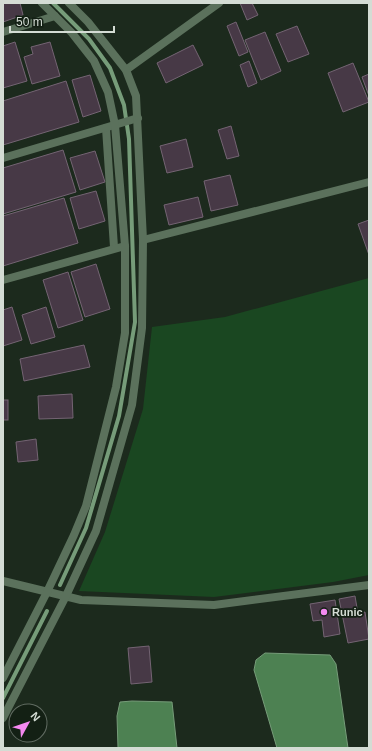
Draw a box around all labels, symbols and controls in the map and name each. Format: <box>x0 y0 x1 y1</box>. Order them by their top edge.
scale bar <box>10 8 114 34</box>
text: 50 m <box>16 15 43 29</box>
place label: Runic <box>332 606 363 618</box>
marker: Runic <box>319 607 329 617</box>
north arrow <box>8 703 48 743</box>
text: N <box>29 710 43 724</box>

